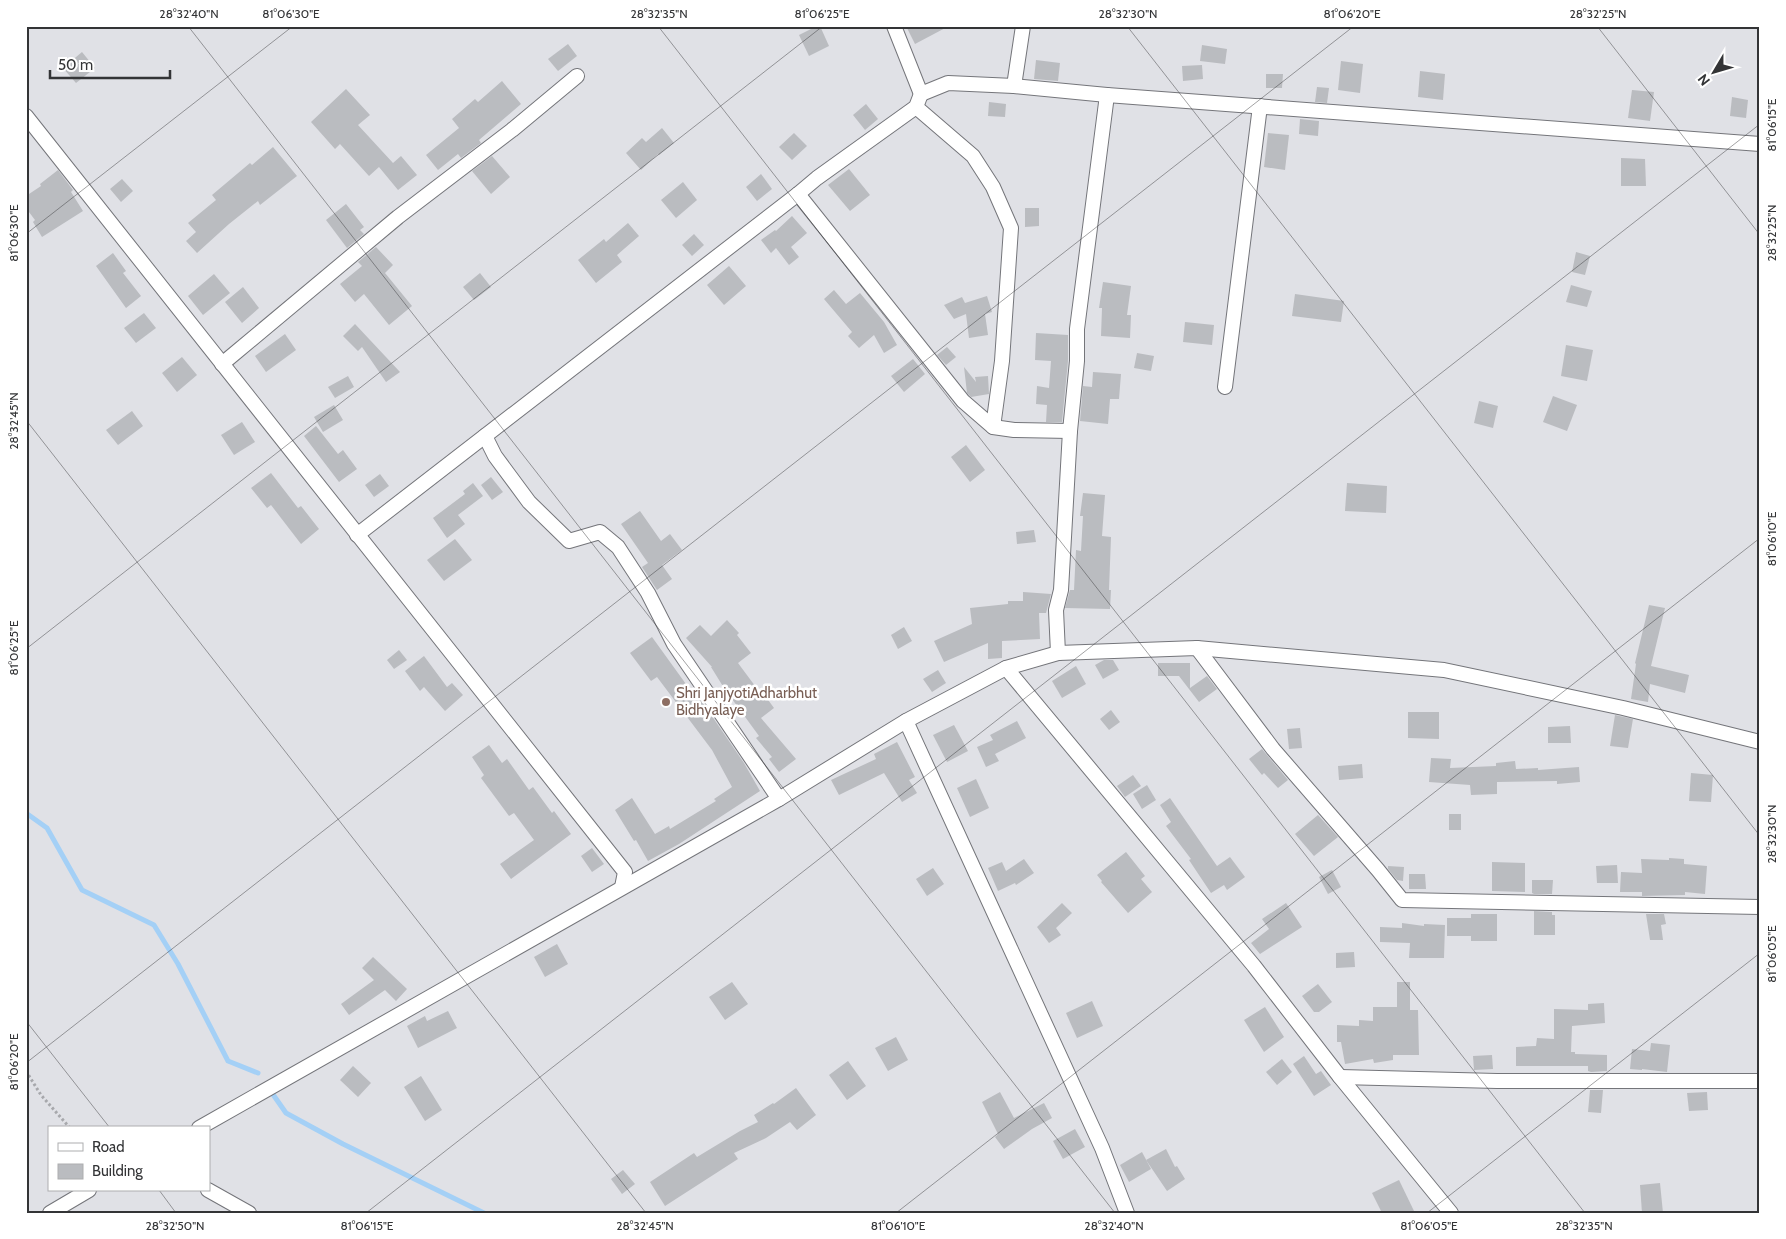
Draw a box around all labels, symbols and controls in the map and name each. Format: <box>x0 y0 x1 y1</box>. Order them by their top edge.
text: 28°32'40"N <box>159 6 219 21</box>
text: 81°06'30"E <box>262 6 320 21</box>
text: 28°32'35"N <box>630 6 688 21</box>
text: 81°06'25"E <box>794 6 850 21</box>
text: 28°32'30"N <box>1098 6 1158 21</box>
text: 81°06'20"E <box>1323 6 1381 21</box>
text: 28°32'25"N <box>1570 6 1627 21</box>
scale bar <box>50 48 170 80</box>
north arrow <box>1688 48 1738 98</box>
text: 50 m <box>58 56 93 74</box>
text: N <box>1694 71 1714 89</box>
text: 81°06'15"E <box>1764 98 1779 151</box>
text: 81°06'30"E <box>6 204 21 262</box>
text: 28°32'25"N <box>1764 205 1779 262</box>
text: 28°32'45"N <box>6 392 21 450</box>
text: 81°06'10"E <box>1764 511 1779 566</box>
text: 81°06'25"E <box>6 620 21 676</box>
place label: Shri JanjyotiAdharbhut Bidhyalaye <box>676 684 817 719</box>
marker: Shri JanjyotiAdharbhut Bidhyalaye <box>660 696 672 708</box>
text: 28°32'30"N <box>1764 804 1779 864</box>
text: 81°06'05"E <box>1764 925 1779 983</box>
text: 81°06'20"E <box>6 1033 21 1091</box>
legend <box>48 1126 210 1192</box>
text: Road <box>92 1138 125 1156</box>
text: Building <box>92 1162 143 1180</box>
text: 28°32'50"N <box>145 1218 205 1233</box>
text: 81°06'15"E <box>341 1218 394 1233</box>
text: 28°32'45"N <box>616 1218 674 1233</box>
text: 81°06'10"E <box>871 1218 926 1233</box>
text: 28°32'40"N <box>1084 1218 1144 1233</box>
text: 81°06'05"E <box>1400 1218 1458 1233</box>
text: 28°32'35"N <box>1555 1218 1613 1233</box>

